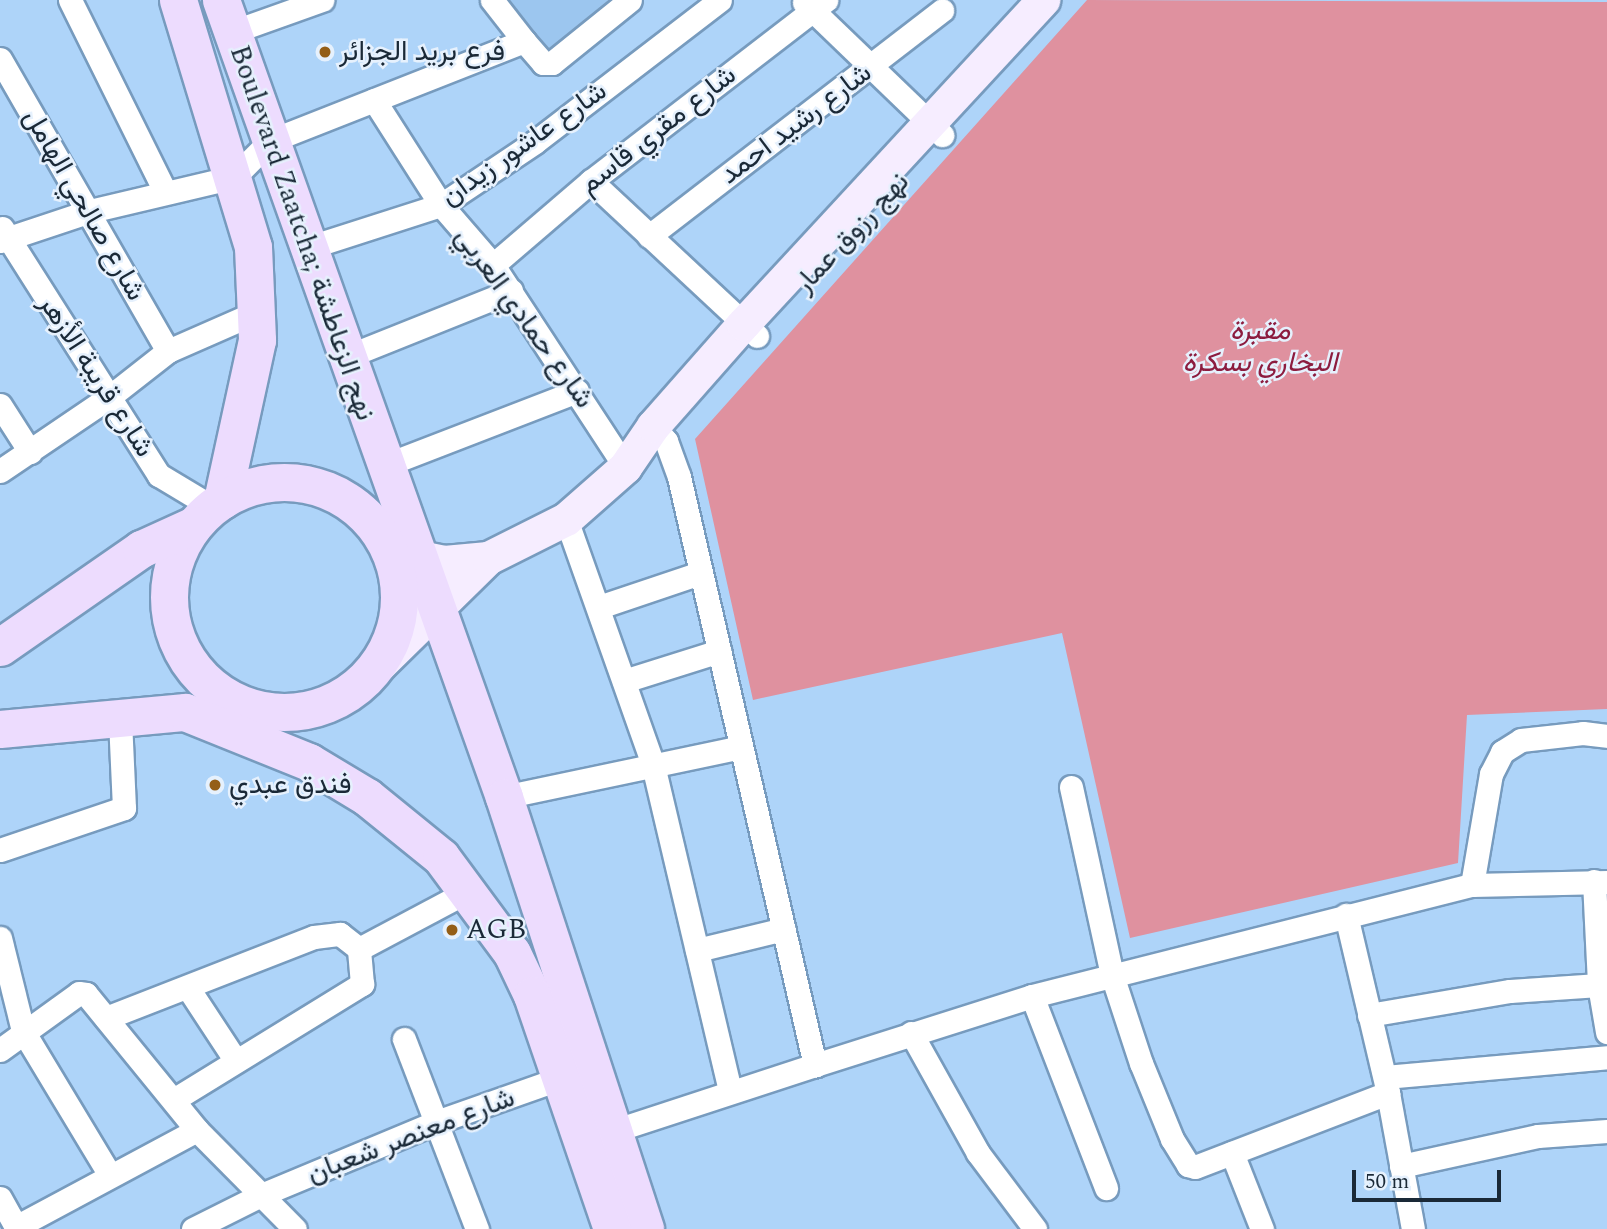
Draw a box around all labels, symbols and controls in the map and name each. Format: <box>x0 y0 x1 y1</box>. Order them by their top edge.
place label: فرع بريد الجزائر <box>339 35 505 69</box>
street label: Boulevard Zaatcha; نهج الزعاطشة <box>222 41 382 425</box>
marker: فرع بريد الجزائر <box>317 44 333 60</box>
street label: شارع رشيد احمد <box>714 56 878 192</box>
street label: شارع مقري قاسم <box>573 58 743 202</box>
street label: شارع عاشور زيدان <box>434 74 614 214</box>
street label: شارع صالحي الهامل <box>15 103 153 307</box>
street label: نهج رزوق عمار <box>788 166 916 300</box>
street label: شارع حمادي العربي <box>447 221 601 415</box>
street label: شارع قريبة الأزهر <box>31 288 161 464</box>
park label: مقبرة البخاري بسكرة <box>1183 314 1337 380</box>
place label: فندق عبدي <box>229 768 351 802</box>
marker: فندق عبدي <box>207 777 223 793</box>
place label: AGB <box>466 913 526 947</box>
marker: AGB <box>444 922 460 938</box>
street label: شارع معنصر شعبان <box>302 1081 520 1191</box>
scale bar <box>1355 1156 1504 1200</box>
text: 50 m <box>1365 1166 1409 1198</box>

